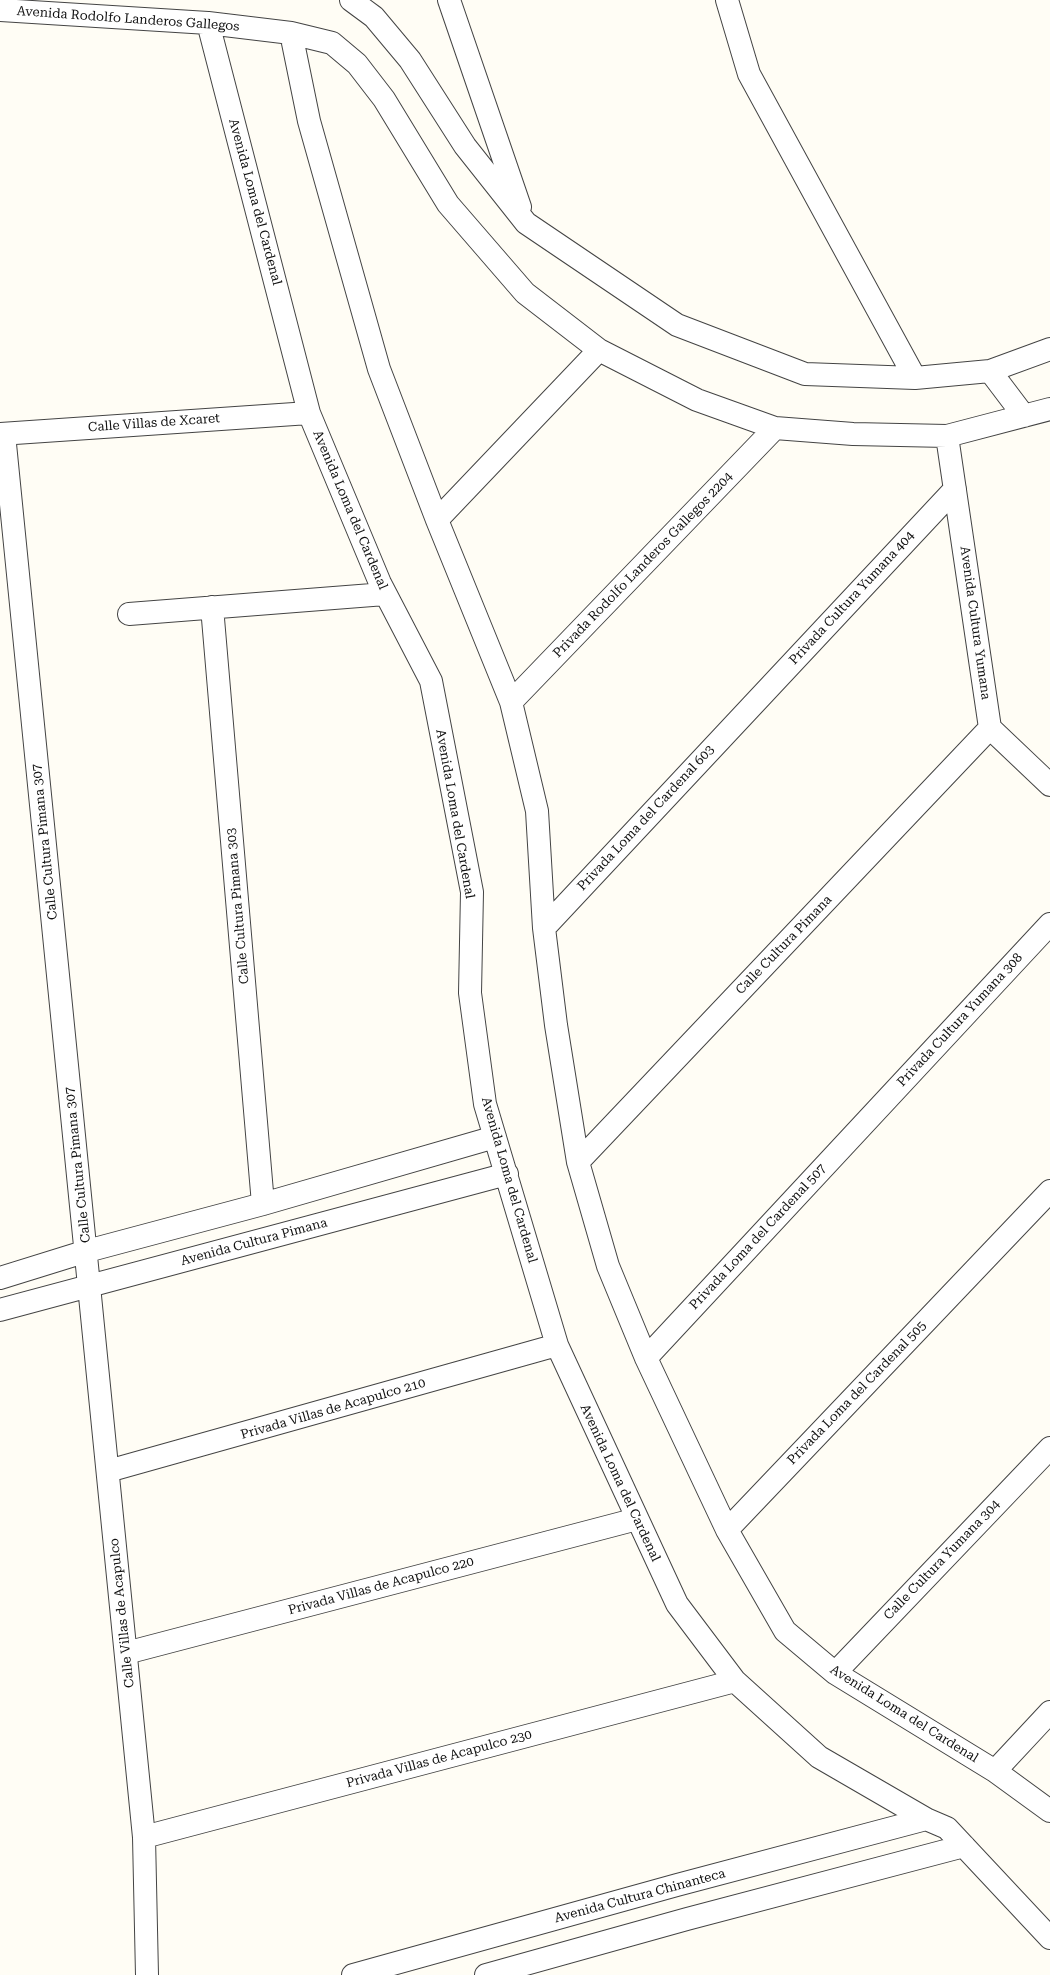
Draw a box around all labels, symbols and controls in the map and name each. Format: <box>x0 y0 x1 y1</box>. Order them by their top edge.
street label: Avenida Rodolfo Landeros Gallegos <box>16 3 240 35</box>
street label: Avenida Loma del Cardenal <box>225 117 285 287</box>
street label: Calle Villas de Xcaret <box>88 411 220 435</box>
street label: Avenida Loma del Cardenal <box>309 428 391 592</box>
street label: Privada Rodolfo Landeros Gallegos 2204 <box>550 469 736 661</box>
street label: Privada Cultura Yumana 404 <box>786 528 918 668</box>
street label: Avenida Cultura Yumana <box>956 545 994 701</box>
street label: Avenida Loma del Cardenal <box>432 728 478 900</box>
street label: Privada Loma del Cardenal 603 <box>574 742 718 894</box>
street label: Calle Cultura Pimana 307 <box>29 763 61 921</box>
street label: Calle Cultura Pimana 303 <box>223 827 253 985</box>
street label: Calle Cultura Pimana <box>733 892 835 998</box>
street label: Privada Cultura Yumana 308 <box>894 950 1026 1090</box>
street label: Calle Cultura Pimana 307 <box>62 1086 94 1244</box>
street label: Avenida Loma del Cardenal <box>478 1095 540 1265</box>
street label: Privada Loma del Cardenal 507 <box>686 1161 830 1313</box>
street label: Avenida Cultura Pimana <box>179 1215 329 1269</box>
street label: Privada Loma del Cardenal 505 <box>784 1318 930 1468</box>
street label: Privada Villas de Acapulco 210 <box>239 1375 427 1443</box>
street label: Avenida Loma del Cardenal <box>577 1402 663 1564</box>
street label: Calle Cultura Yumana 304 <box>881 1497 1003 1623</box>
street label: Calle Villas de Acapulco <box>106 1537 138 1689</box>
street label: Privada Villas de Acapulco 220 <box>286 1554 476 1618</box>
street label: Avenida Loma del Cardenal <box>827 1662 981 1766</box>
street label: Privada Villas de Acapulco 230 <box>344 1727 534 1791</box>
street label: Avenida Cultura Chinanteca <box>553 1866 727 1926</box>

